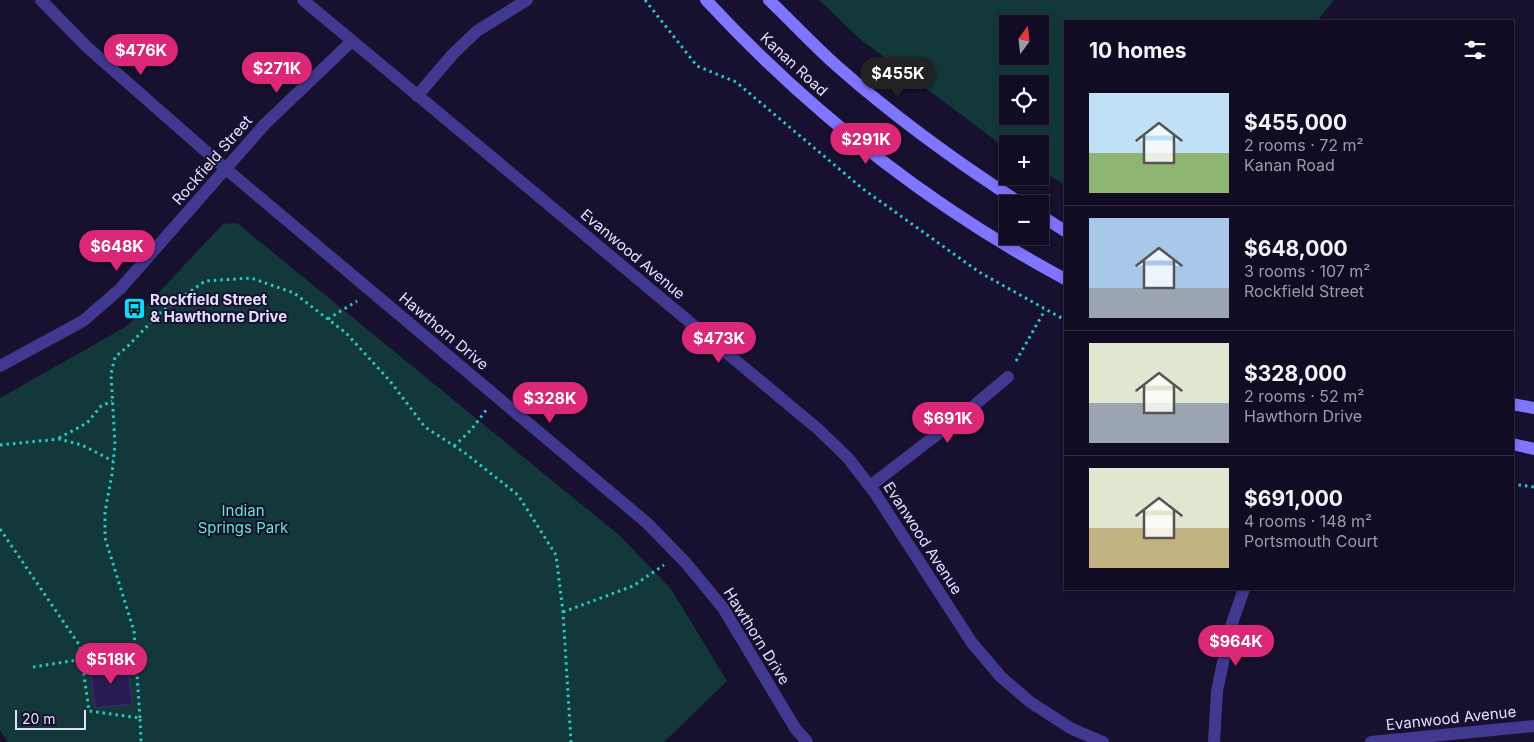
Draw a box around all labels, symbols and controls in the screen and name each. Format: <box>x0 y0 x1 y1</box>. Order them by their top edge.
north arrow <box>999 15 1049 65</box>
map controls <box>999 15 1049 245</box>
street label: Kanan Road <box>756 28 832 100</box>
pin: $476K <box>106 34 176 76</box>
icon: filters <box>1461 36 1489 64</box>
text: 10 homes <box>1089 38 1187 63</box>
text: $476K <box>115 40 167 60</box>
pin: $271K <box>242 52 312 94</box>
pin: $455K <box>863 56 933 99</box>
text: $271K <box>253 58 301 78</box>
text: $455K <box>871 63 925 83</box>
button: locate <box>999 75 1049 125</box>
text: $455,000 <box>1244 110 1347 135</box>
street label: Rockfield Street <box>168 111 256 209</box>
icon: home <box>1129 113 1189 173</box>
pin: $291K <box>831 122 901 165</box>
text: $291K <box>841 129 891 149</box>
button: + <box>999 135 1049 185</box>
text: 2 rooms · 72 m² <box>1244 135 1364 155</box>
text: Kanan Road <box>1244 155 1335 175</box>
button: − <box>999 195 1049 245</box>
street label: Evanwood Avenue <box>577 205 689 303</box>
pin: $648K <box>82 230 152 272</box>
text: $648K <box>90 236 144 256</box>
text: $648,000 <box>1244 236 1348 261</box>
icon: home <box>1129 238 1189 298</box>
text: 3 rooms · 107 m² <box>1244 261 1370 281</box>
text: Rockfield Street <box>1244 281 1364 301</box>
street label: Hawthorn Drive <box>395 288 493 374</box>
place label: Rockfield Street & Hawthorne Drive <box>150 290 287 326</box>
bus stop icon: Rockfield Street & Hawthorne Drive <box>122 296 146 320</box>
pin: $473K <box>684 322 754 364</box>
text: $473K <box>693 328 745 348</box>
text: $328,000 <box>1244 361 1347 386</box>
icon: home <box>1129 363 1189 423</box>
pin: $328K <box>515 382 585 424</box>
text: 2 rooms · 52 m² <box>1244 386 1364 406</box>
text: $328K <box>524 388 576 408</box>
pin: $691K <box>913 402 983 444</box>
text: Hawthorn Drive <box>1244 406 1362 426</box>
text: $691K <box>923 408 973 428</box>
street label: Evanwood Avenue <box>879 478 967 598</box>
text: $691,000 <box>1244 486 1343 511</box>
icon: home <box>1129 488 1189 548</box>
park label: Indian Springs Park <box>198 501 289 537</box>
text: 4 rooms · 148 m² <box>1244 511 1372 531</box>
text: Portsmouth Court <box>1244 531 1378 551</box>
street label: Hawthorn Drive <box>720 584 794 688</box>
pin: $964K <box>1201 624 1271 667</box>
text: $964K <box>1209 631 1263 651</box>
pin: $518K <box>76 642 146 685</box>
text: $518K <box>86 649 136 669</box>
street label: Evanwood Avenue <box>1385 702 1517 734</box>
scale bar <box>15 707 86 730</box>
text: 20 m <box>22 710 56 727</box>

